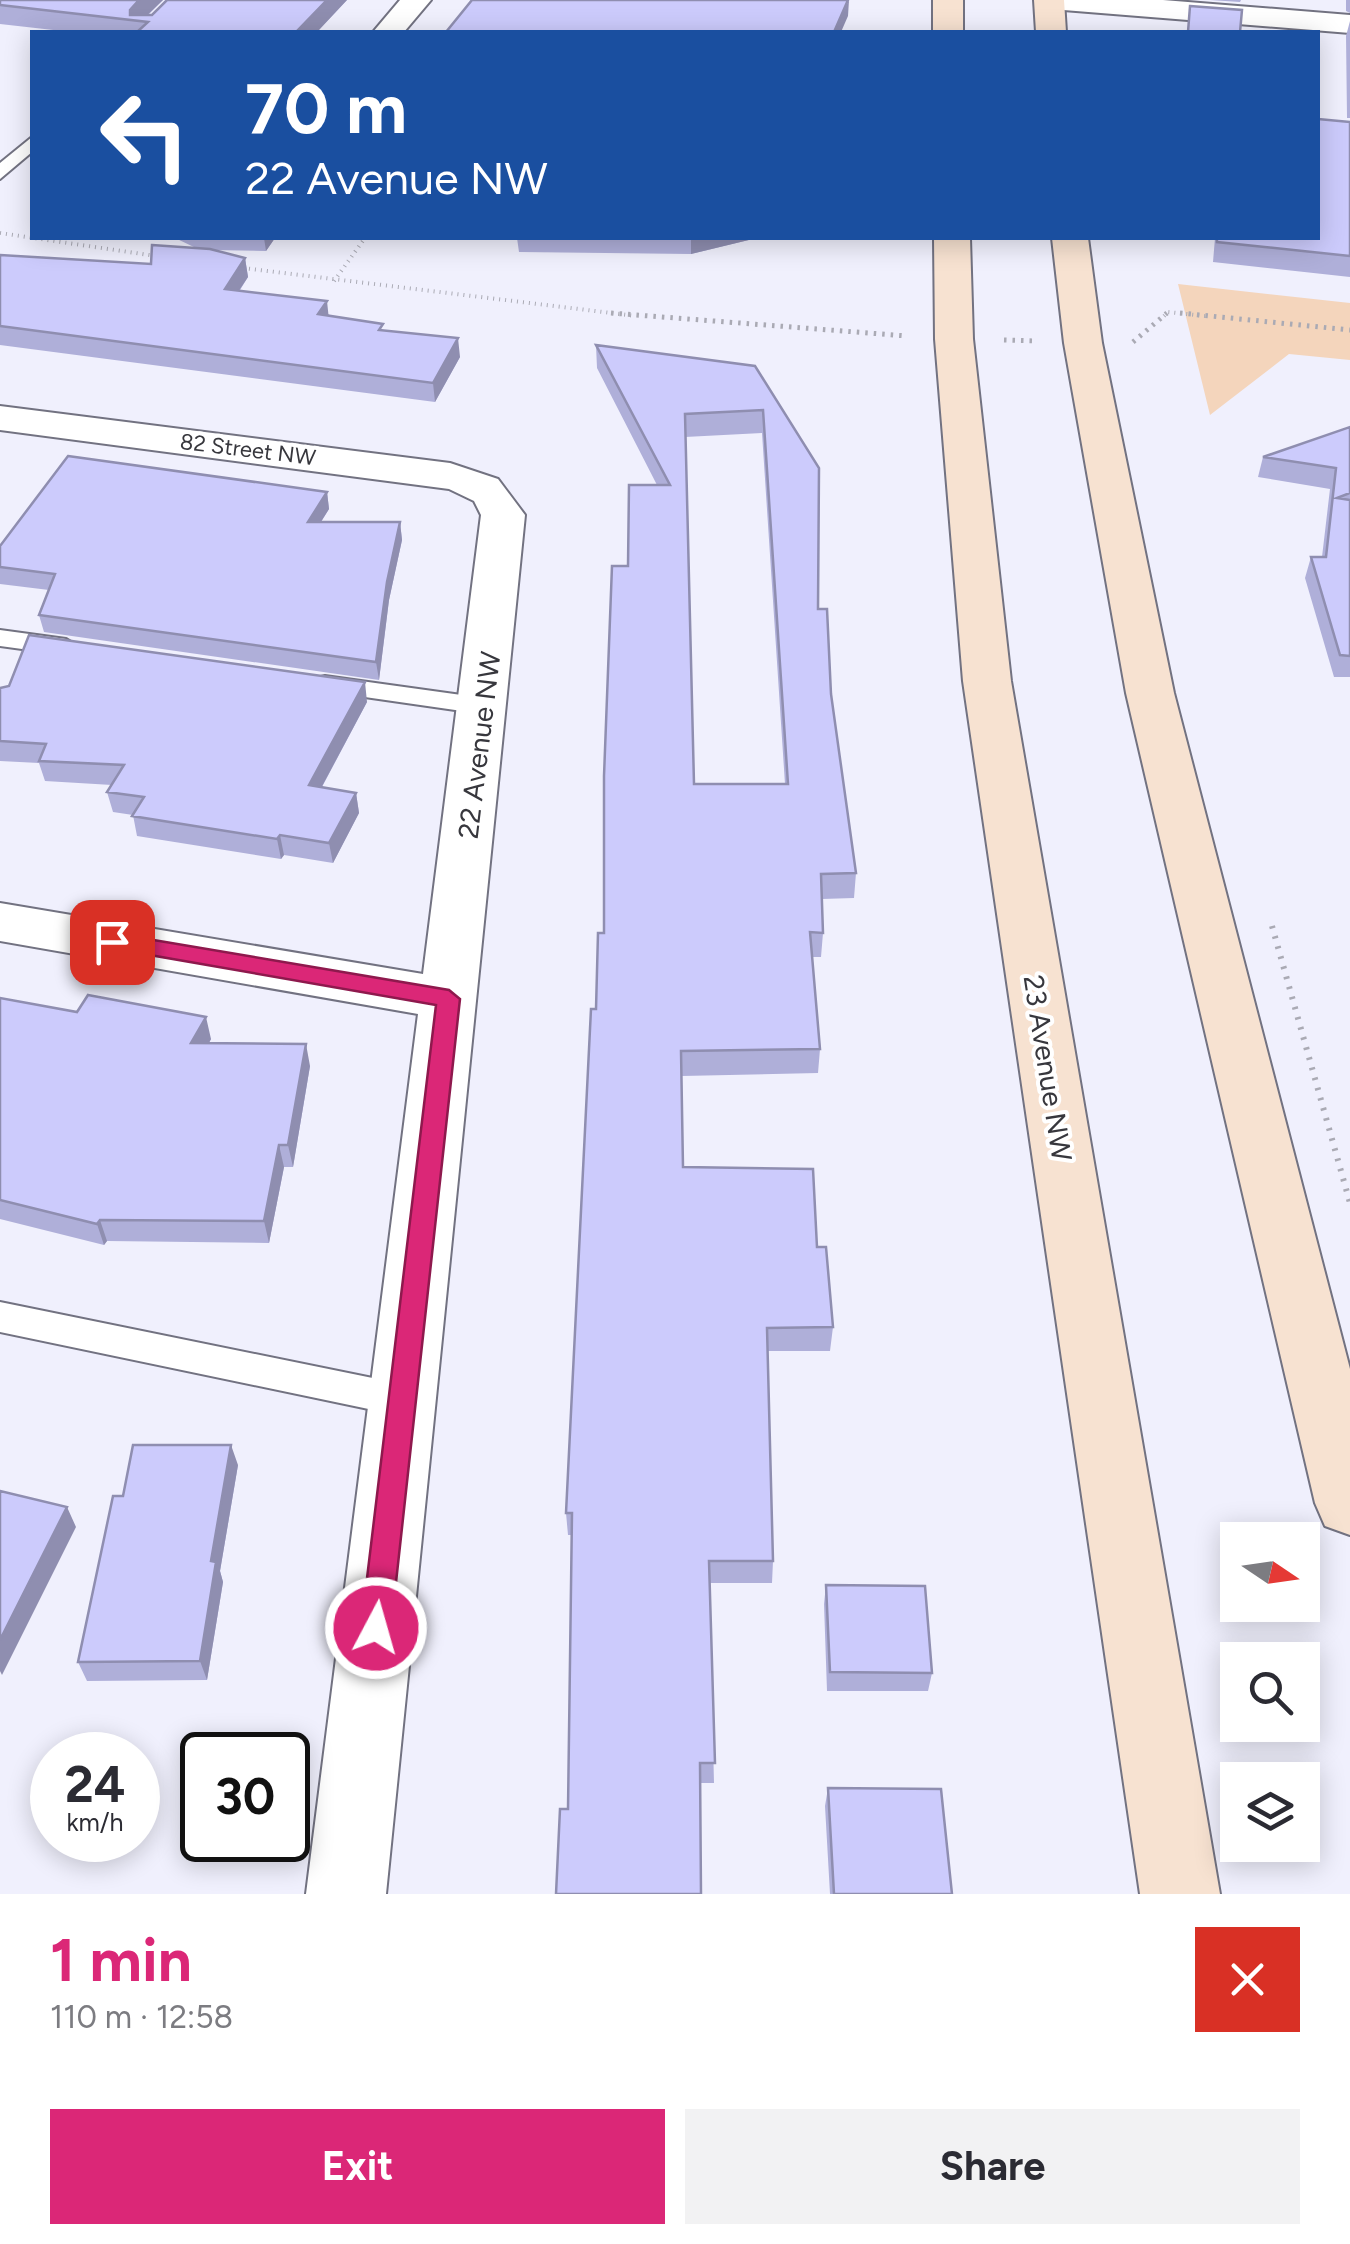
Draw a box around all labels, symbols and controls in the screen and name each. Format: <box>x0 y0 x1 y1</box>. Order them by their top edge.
text: 70 m <box>245 66 407 151</box>
icon: left <box>80 70 210 200</box>
text: 22 Avenue NW <box>245 151 548 205</box>
street label: 82 Street NW <box>179 428 317 471</box>
street label: 22 Avenue NW <box>451 649 507 841</box>
pin <box>70 900 155 985</box>
icon: arrive <box>85 915 140 970</box>
street label: 23 Avenue NW <box>1017 973 1080 1164</box>
north arrow <box>1220 1522 1320 1622</box>
map controls <box>1220 1522 1320 1862</box>
position arrow <box>324 1576 428 1680</box>
button: search <box>1220 1642 1320 1742</box>
speed limit sign: 30 <box>180 1732 310 1862</box>
text: 24 <box>65 1754 125 1815</box>
button: layers <box>1220 1762 1320 1862</box>
text: km/h <box>66 1807 124 1837</box>
text: 1 min <box>50 1924 192 1996</box>
button: close <box>1195 1927 1300 2032</box>
text: 110 m · 12:58 <box>50 1998 233 2036</box>
button: Exit <box>50 2109 665 2224</box>
button: Share <box>685 2109 1300 2224</box>

